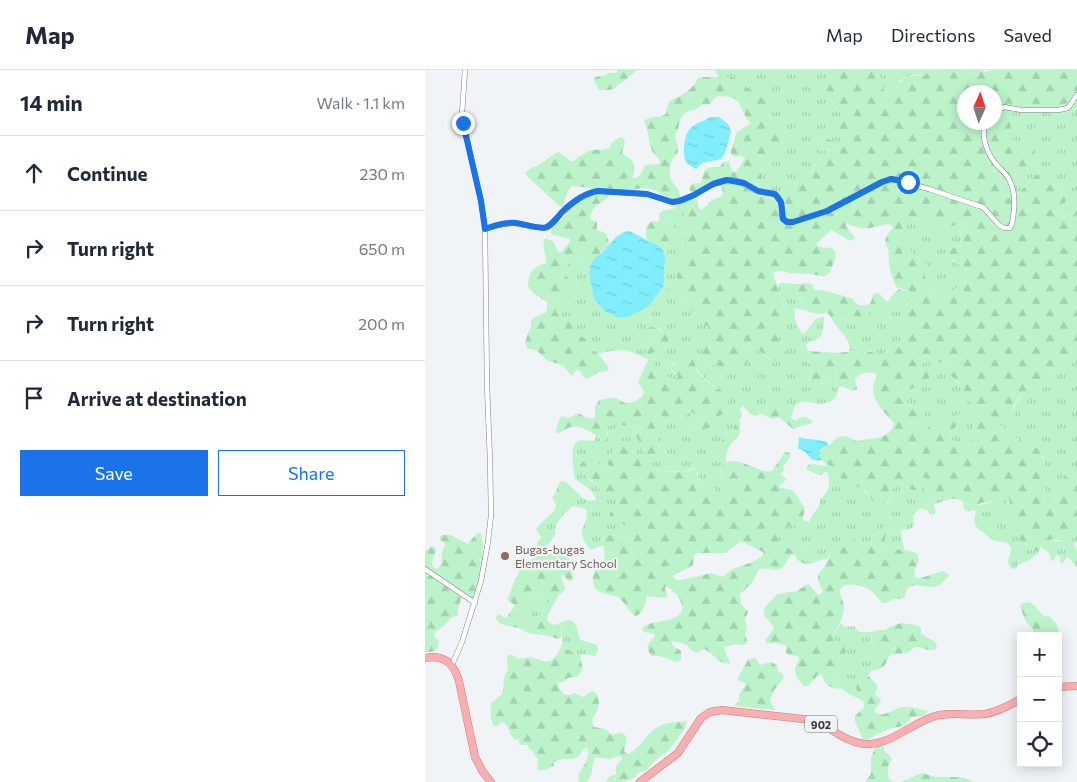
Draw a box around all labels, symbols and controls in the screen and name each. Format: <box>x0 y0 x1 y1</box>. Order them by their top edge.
text: Map <box>25 20 75 49</box>
text: Map <box>826 24 863 46</box>
text: Directions <box>891 24 975 46</box>
text: Saved <box>1003 24 1052 46</box>
north arrow <box>957 85 1002 130</box>
text: 14 min <box>20 90 83 115</box>
text: Walk · 1.1 km <box>317 93 405 112</box>
route end <box>452 112 475 135</box>
icon: ahead <box>20 159 48 187</box>
text: Continue <box>67 162 147 185</box>
text: 230 m <box>360 164 405 183</box>
route start <box>897 171 920 194</box>
icon: right <box>20 234 48 262</box>
text: Turn right <box>67 237 154 260</box>
text: 650 m <box>359 239 405 258</box>
icon: right <box>20 309 48 337</box>
text: Turn right <box>67 312 154 335</box>
text: 200 m <box>358 314 405 333</box>
icon: arrive <box>20 384 48 412</box>
text: Arrive at destination <box>67 387 247 410</box>
button: Save <box>20 450 208 496</box>
button: Share <box>218 450 405 496</box>
place label: Bugas-bugas Elementary School <box>515 542 617 570</box>
marker: Bugas-bugas Elementary School <box>499 550 511 562</box>
map controls <box>1017 632 1062 767</box>
button: + <box>1017 632 1062 677</box>
button: − <box>1017 677 1062 722</box>
road number: 902 <box>805 716 837 732</box>
button: locate <box>1017 722 1062 767</box>

